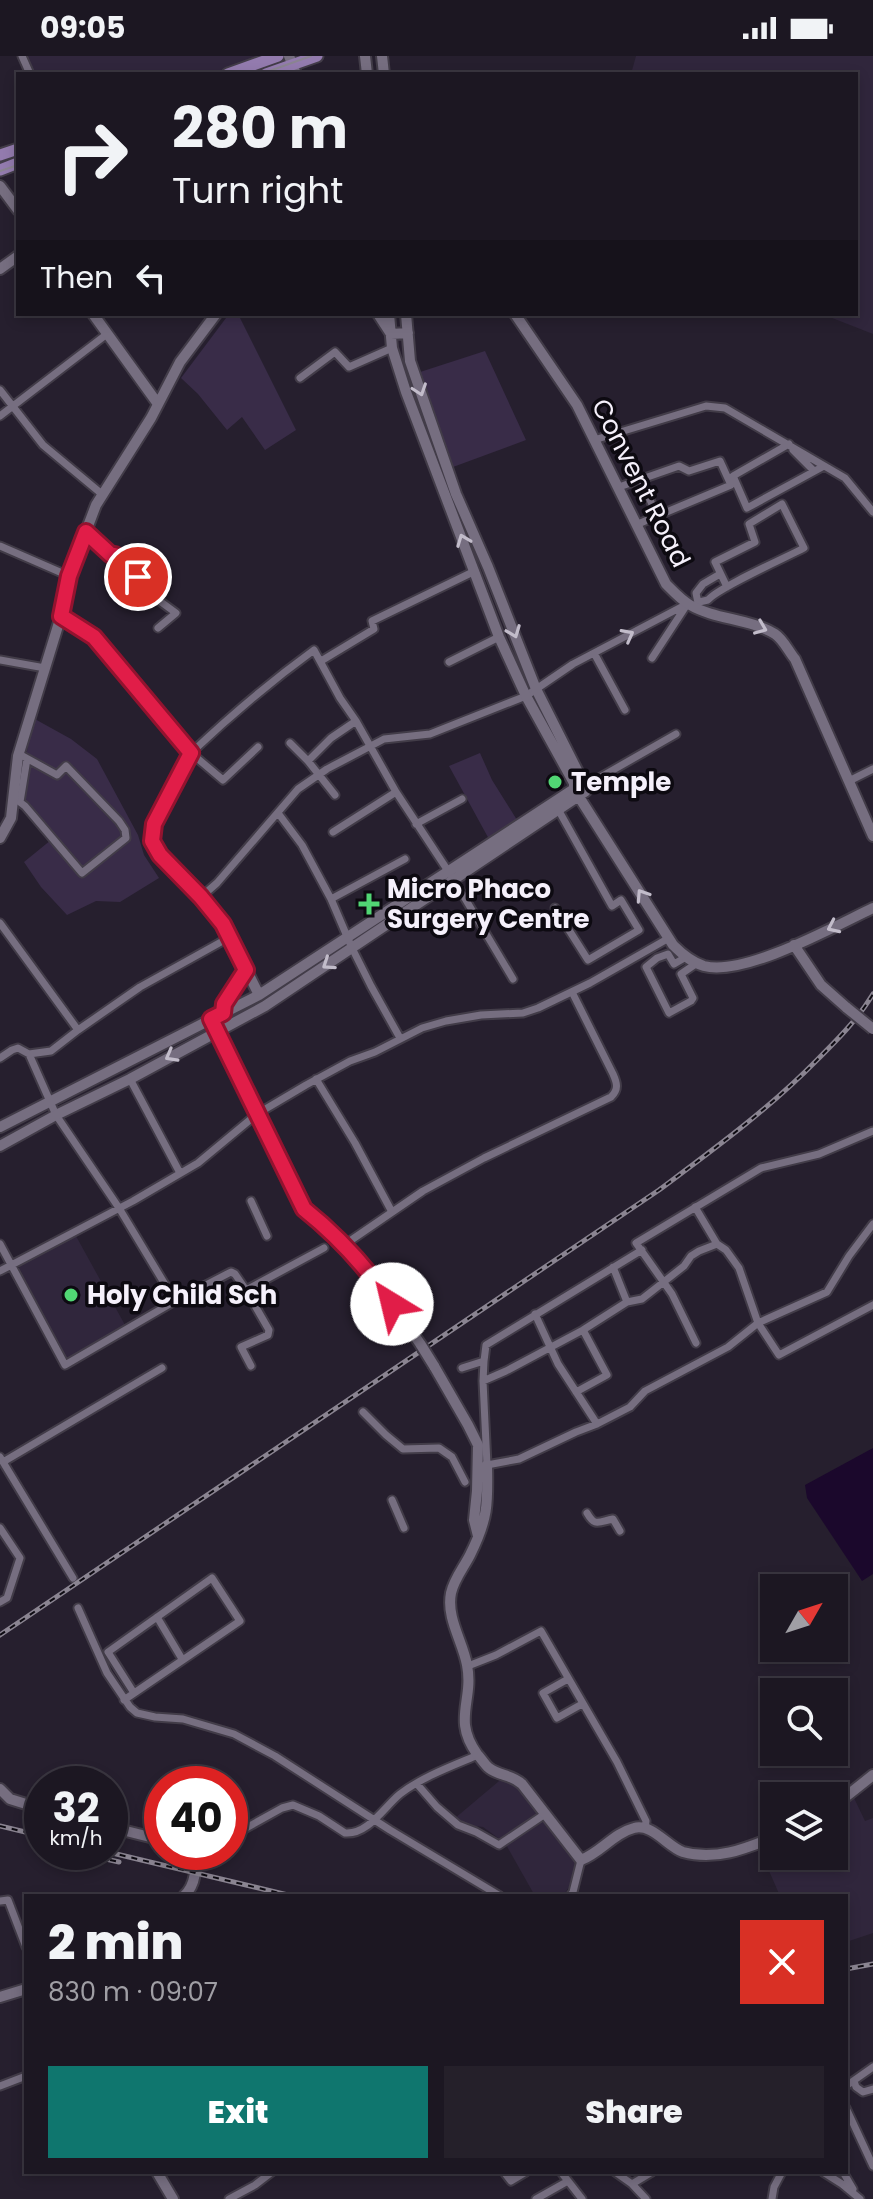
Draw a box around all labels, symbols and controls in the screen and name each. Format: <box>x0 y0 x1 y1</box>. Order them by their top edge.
text: 09:05 <box>40 6 126 49</box>
text: 280 m <box>172 89 348 168</box>
icon: right <box>40 104 144 208</box>
text: Turn right <box>172 165 343 216</box>
text: Then <box>40 256 113 299</box>
icon: left <box>129 256 173 300</box>
one-way arrow <box>411 382 427 396</box>
street label: Convent Road <box>583 393 699 573</box>
one-way arrow <box>456 534 473 548</box>
pin <box>104 543 172 611</box>
icon: arrive <box>116 555 160 599</box>
one-way arrow <box>752 619 767 635</box>
one-way arrow <box>504 624 521 638</box>
one-way arrow <box>619 630 634 645</box>
place label: Temple <box>571 764 671 800</box>
marker: Temple <box>546 773 564 791</box>
place label: Micro Phaco Surgery Centre <box>387 871 589 937</box>
one-way arrow <box>637 890 652 904</box>
marker: Micro Phaco Surgery Centre <box>358 893 380 915</box>
one-way arrow <box>827 917 842 933</box>
one-way arrow <box>322 954 336 969</box>
one-way arrow <box>166 1046 180 1062</box>
position arrow <box>350 1262 434 1346</box>
place label: Holy Child Sch <box>87 1277 277 1313</box>
marker: Holy Child Sch <box>62 1286 80 1304</box>
north arrow <box>760 1574 848 1662</box>
map controls <box>760 1574 848 1870</box>
button: search <box>760 1678 848 1766</box>
speed limit sign: 40 <box>144 1766 248 1870</box>
text: 32 <box>52 1780 100 1836</box>
button: layers <box>760 1782 848 1870</box>
text: km/h <box>49 1824 103 1852</box>
text: 2 min <box>48 1909 183 1976</box>
button: close <box>740 1920 824 2004</box>
text: 830 m · 09:07 <box>48 1974 218 2010</box>
button: Exit <box>48 2066 428 2158</box>
button: Share <box>444 2066 824 2158</box>

